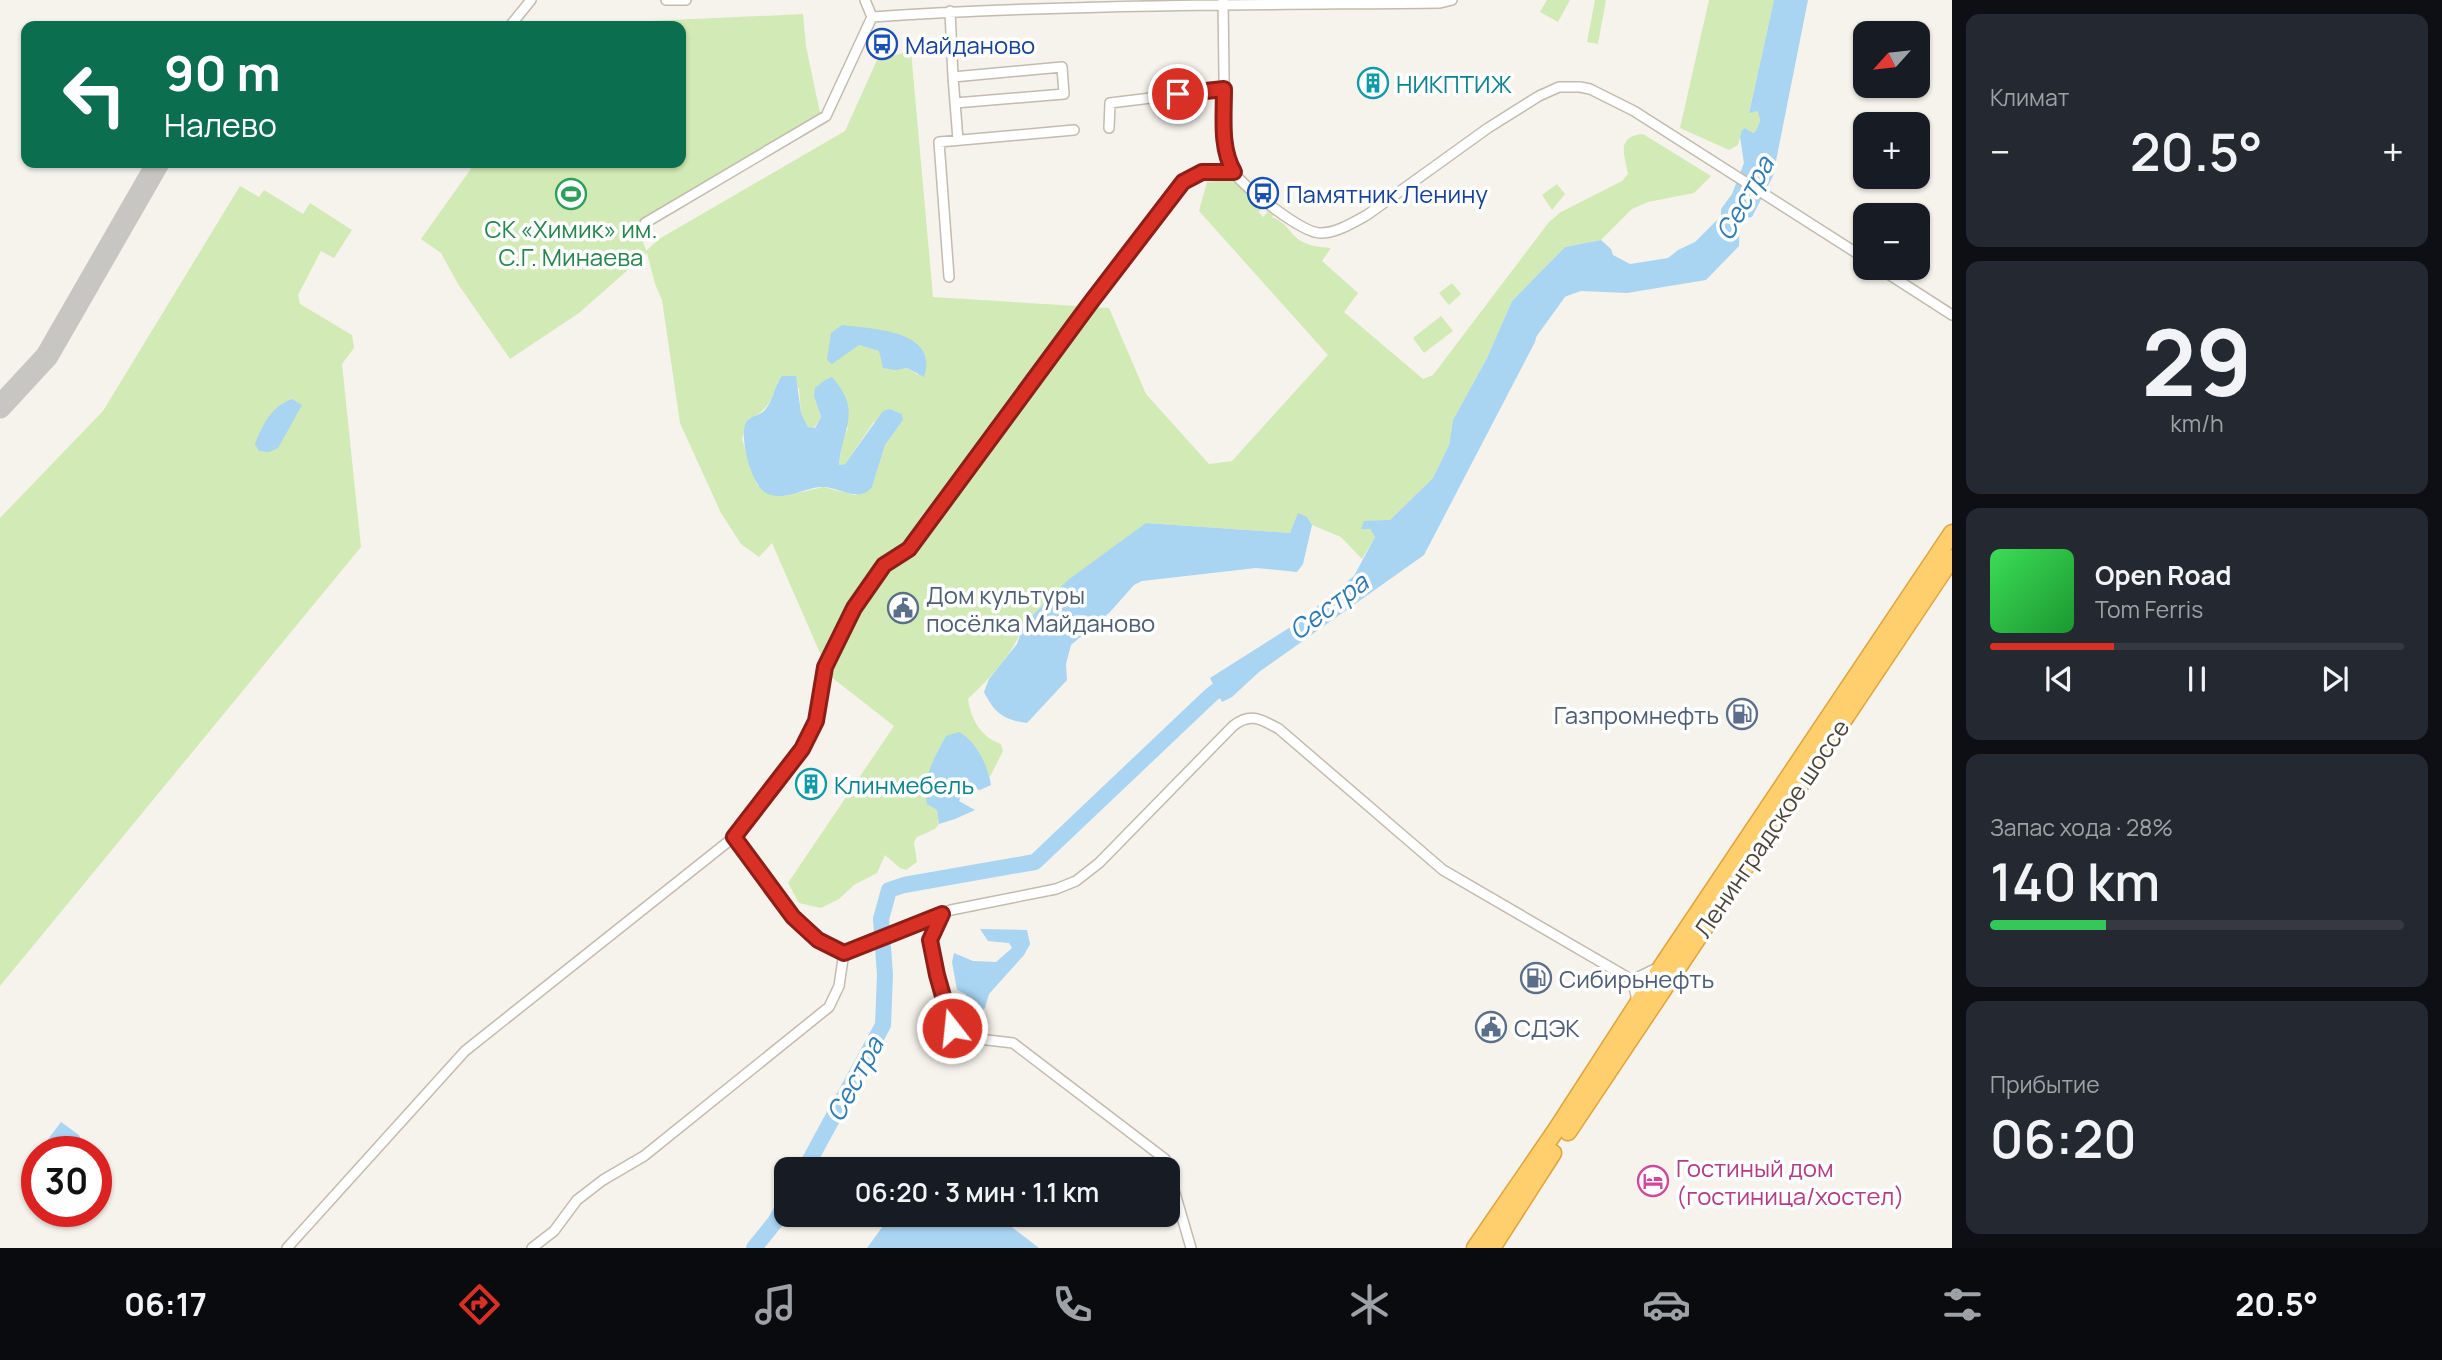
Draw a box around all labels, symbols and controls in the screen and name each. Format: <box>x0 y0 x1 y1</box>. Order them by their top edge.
north arrow <box>1853 21 1930 98</box>
map controls <box>1853 21 1930 280</box>
bus stop icon: Майданово <box>865 27 899 61</box>
place label: Майданово <box>905 28 1035 61</box>
text: 90 m <box>164 39 281 106</box>
icon: left <box>49 49 140 140</box>
pin <box>1148 64 1208 124</box>
building icon: НИКПТИЖ <box>1356 66 1390 100</box>
place label: НИКПТИЖ <box>1396 67 1512 100</box>
icon: arrive <box>1159 75 1197 113</box>
text: Климат <box>1990 81 2069 113</box>
text: Налево <box>164 103 277 147</box>
button: + <box>1853 112 1930 189</box>
text: 20.5° <box>2130 116 2263 187</box>
text: − <box>1990 125 2011 177</box>
text: + <box>2382 125 2404 177</box>
water label: Сестра <box>1706 148 1783 246</box>
bus stop icon: Памятник Ленину <box>1246 176 1280 210</box>
sports icon: СК «Химик» им. С.Г. Минаева <box>554 177 588 211</box>
place label: Памятник Ленину <box>1286 177 1488 210</box>
button: − <box>1853 203 1930 280</box>
place label: СК «Химик» им. С.Г. Минаева <box>485 212 657 273</box>
text: 29 <box>2142 299 2252 423</box>
text: km/h <box>2170 407 2224 439</box>
text: Open Road <box>2095 557 2231 593</box>
water label: Сестра <box>1281 563 1376 648</box>
place label: Дом культуры посёлка Майданово <box>926 578 1155 639</box>
public building icon: Дом культуры посёлка Майданово <box>886 591 920 625</box>
text: Tom Ferris <box>2095 593 2203 625</box>
icon: previous <box>2040 660 2078 698</box>
icon: pause <box>2178 660 2216 698</box>
icon: next <box>2316 660 2354 698</box>
fuel station icon: Газпромнефть <box>1725 697 1759 731</box>
place label: Газпромнефть <box>1554 698 1719 731</box>
street label: Ленинградское шоссе <box>1686 712 1856 944</box>
building icon: Клинмебель <box>794 767 828 801</box>
place label: Клинмебель <box>834 768 974 801</box>
text: Запас хода · 28% <box>1990 811 2173 843</box>
text: 140 km <box>1990 846 2160 917</box>
fuel station icon: Сибирьнефть <box>1519 961 1553 995</box>
place label: Сибирьнефть <box>1559 962 1714 995</box>
position arrow <box>915 991 989 1065</box>
public building icon: СДЭК <box>1474 1010 1508 1044</box>
place label: СДЭК <box>1514 1011 1580 1044</box>
water label: Сестра <box>817 1029 892 1128</box>
text: Прибытие <box>1990 1068 2100 1100</box>
text: 06:20 <box>1990 1103 2137 1174</box>
speed limit sign: 30 <box>21 1136 112 1227</box>
place label: Гостиный дом (гостиница/хостел) <box>1676 1151 1904 1212</box>
hotel icon: Гостиный дом (гостиница/хостел) <box>1636 1164 1670 1198</box>
text: 06:20 · 3 мин · 1.1 km <box>855 1174 1099 1210</box>
icon: directions <box>455 1280 504 1329</box>
icon: music <box>751 1280 800 1329</box>
icon: phone <box>1048 1280 1097 1329</box>
icon: climate <box>1345 1280 1394 1329</box>
icon: car <box>1642 1280 1691 1329</box>
icon: filters <box>1938 1280 1987 1329</box>
text: 06:17 <box>124 1282 207 1326</box>
text: 20.5° <box>2235 1282 2318 1326</box>

